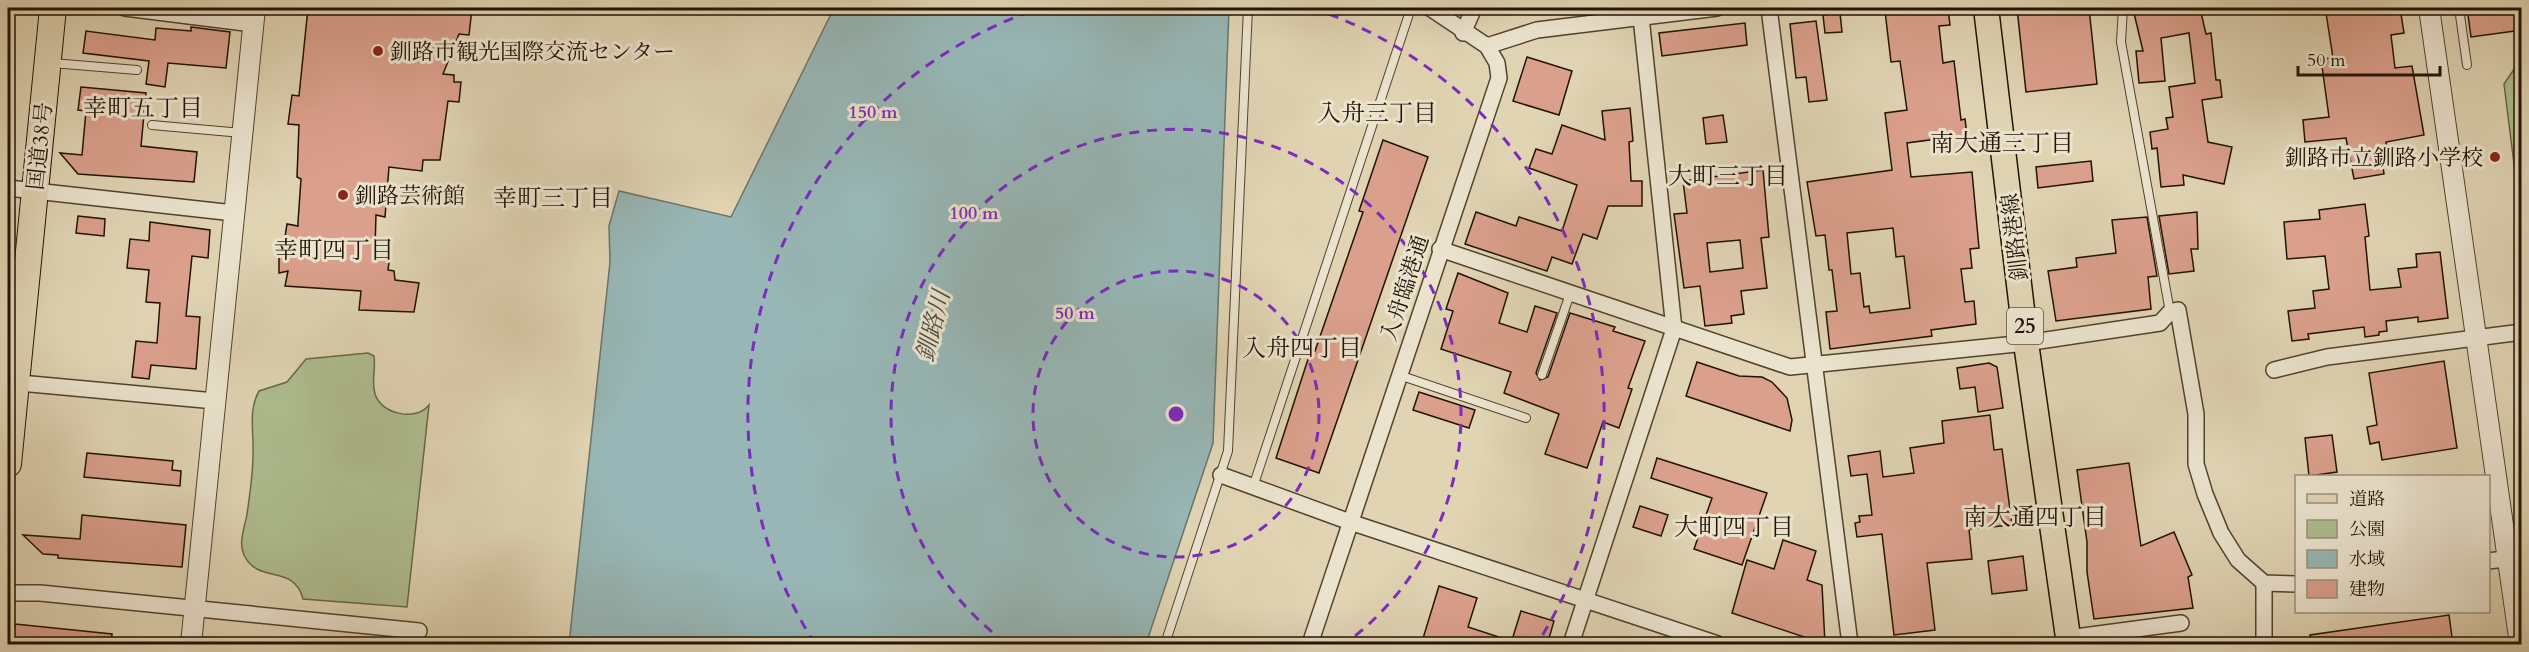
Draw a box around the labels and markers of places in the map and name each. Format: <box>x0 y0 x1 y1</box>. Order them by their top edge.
place label: 釧路市観光国際交流センター <box>390 37 675 67</box>
marker: 釧路市観光国際交流センター <box>371 44 385 58</box>
place label: 釧路市立釧路小学校 <box>2285 143 2483 173</box>
marker: 釧路市立釧路小学校 <box>2488 150 2502 164</box>
place label: 釧路芸術館 <box>355 181 465 211</box>
marker: 釧路芸術館 <box>336 188 350 202</box>
centre of rings <box>1166 404 1186 424</box>

